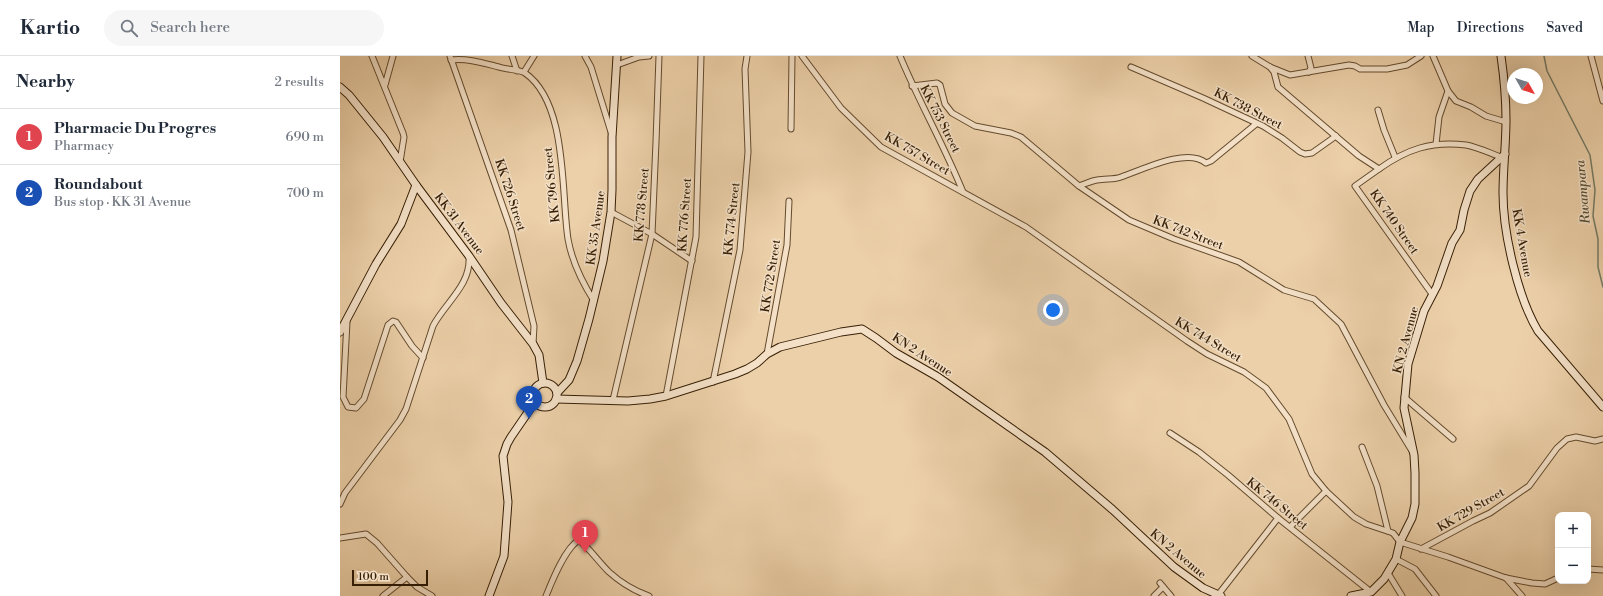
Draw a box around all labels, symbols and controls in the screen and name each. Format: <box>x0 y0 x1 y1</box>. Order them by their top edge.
search box <box>104 10 384 46</box>
text: Kartio <box>20 16 80 40</box>
icon: search <box>118 17 140 39</box>
text: Search here <box>150 18 230 37</box>
text: Map <box>1407 19 1435 37</box>
text: Directions <box>1457 19 1524 37</box>
text: Saved <box>1546 19 1583 37</box>
north arrow <box>1507 68 1543 104</box>
text: Nearby <box>16 71 75 93</box>
text: 2 results <box>275 74 324 90</box>
street label: KK 753 Street <box>917 83 964 156</box>
street label: KK 738 Street <box>1211 85 1285 133</box>
text: Pharmacie Du Progres <box>54 119 216 138</box>
text: 1 <box>26 129 32 145</box>
text: 690 m <box>286 129 324 145</box>
street label: KK 757 Street <box>882 129 953 179</box>
text: Pharmacy <box>54 138 114 154</box>
street label: KK 796 Street <box>541 146 563 223</box>
street label: KK 726 Street <box>491 157 529 234</box>
water label: Rwampara <box>1572 159 1594 226</box>
street label: KK 778 Street <box>631 167 653 243</box>
text: Roundabout <box>54 175 143 194</box>
street label: KK 776 Street <box>675 177 695 252</box>
street label: KK 774 Street <box>721 181 743 256</box>
text: 2 <box>25 185 33 201</box>
text: 700 m <box>286 185 324 201</box>
street label: KK 740 Street <box>1366 187 1422 258</box>
street label: KK 31 Avenue <box>431 190 487 258</box>
street label: KK 35 Avenue <box>583 190 609 266</box>
text: Bus stop · KK 31 Avenue <box>54 194 191 210</box>
street label: KK 4 Avenue <box>1509 208 1535 278</box>
street label: KK 742 Street <box>1151 213 1226 254</box>
street label: KK 772 Street <box>758 238 784 314</box>
your location <box>1043 300 1063 320</box>
street label: KN 2 Avenue <box>1390 305 1422 375</box>
street label: KK 744 Street <box>1172 314 1245 366</box>
street label: KN 2 Avenue <box>889 330 955 380</box>
pin: 2 <box>516 386 542 419</box>
street label: KK 746 Street <box>1243 475 1311 534</box>
street label: KK 729 Street <box>1435 484 1508 535</box>
map controls <box>1555 512 1591 584</box>
button: + <box>1555 512 1591 548</box>
pin: 1 <box>572 520 598 553</box>
street label: KN 2 Avenue <box>1147 526 1209 582</box>
button: − <box>1555 548 1591 584</box>
scale bar <box>352 568 428 587</box>
text: 100 m <box>358 570 389 584</box>

